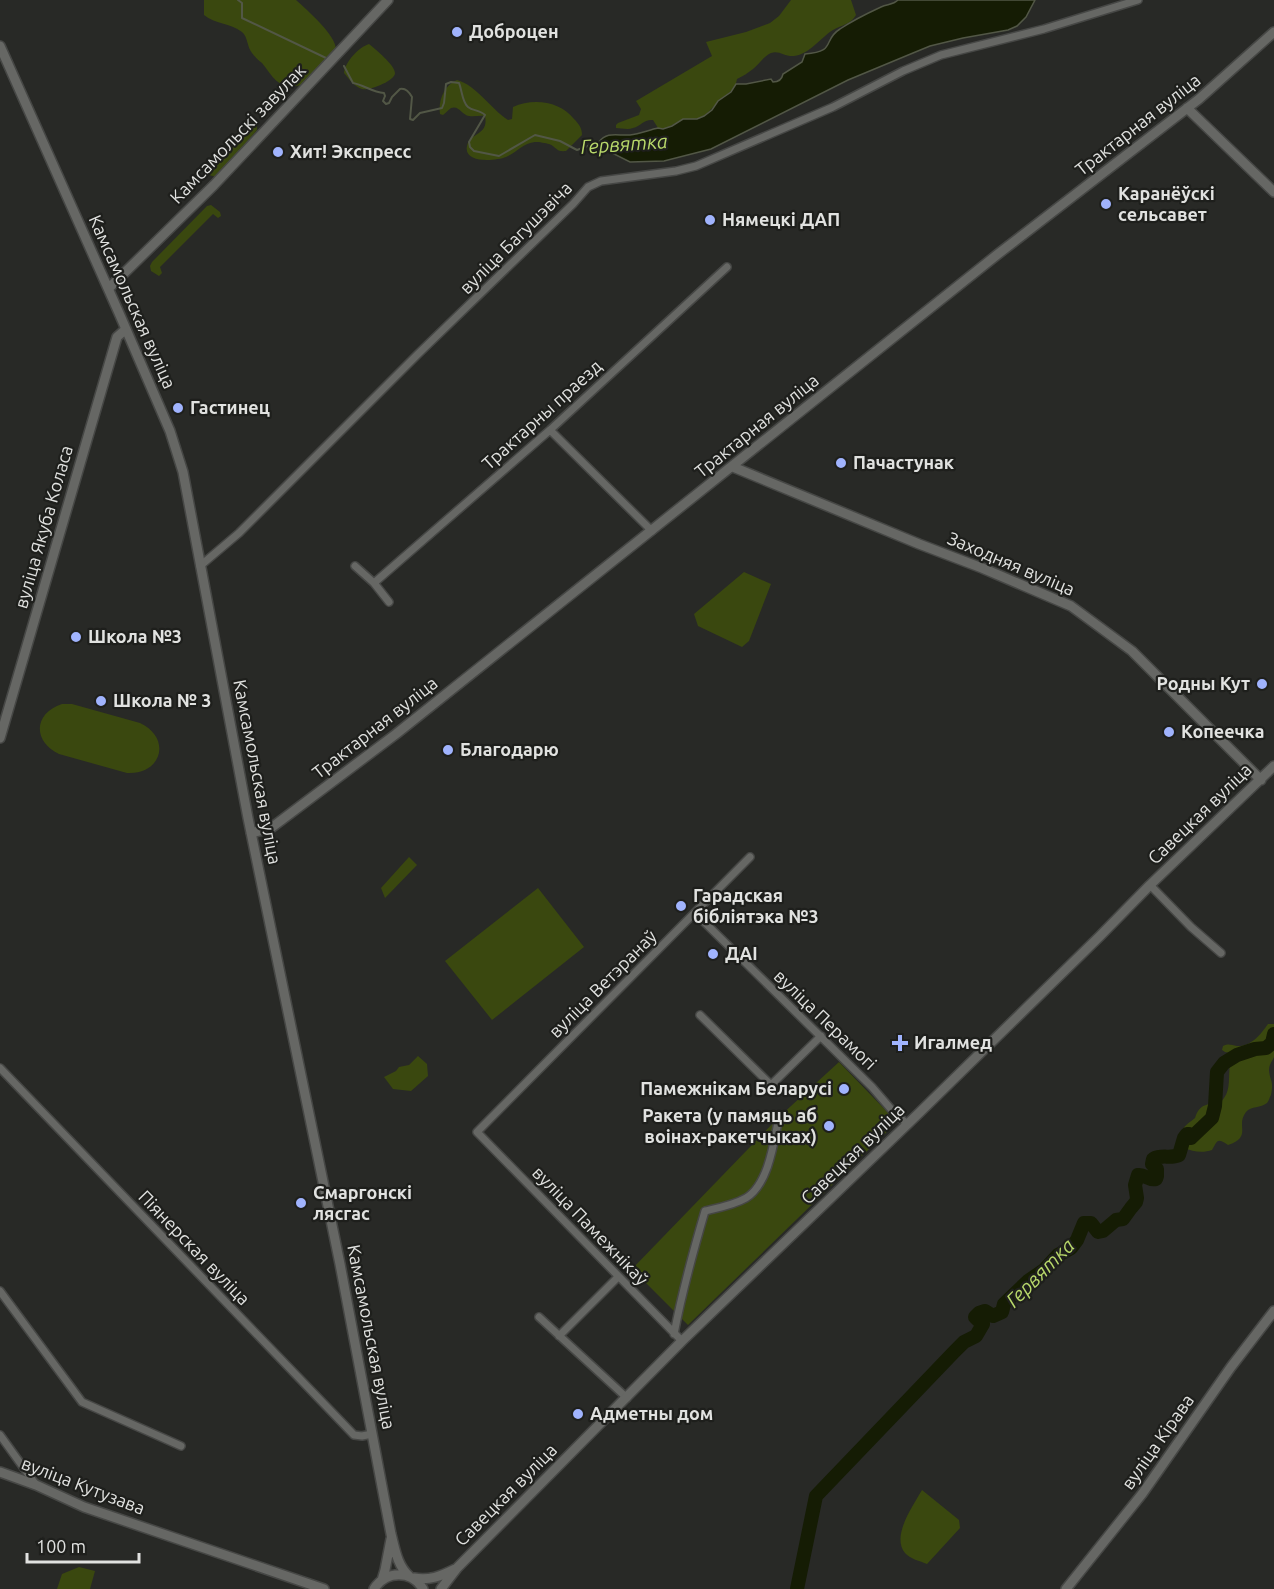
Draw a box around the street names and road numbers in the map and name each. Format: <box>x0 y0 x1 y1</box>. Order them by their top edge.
street label: Камсамольскі завулак <box>166 60 309 207</box>
street label: Трактарная вуліца <box>1071 69 1204 179</box>
street label: вуліца Багушэвіча <box>455 177 575 297</box>
street label: Камсамольская вуліца <box>86 212 180 392</box>
street label: Трактарны праезд <box>478 355 605 473</box>
street label: Трактарная вуліца <box>691 369 822 481</box>
street label: вуліца Якуба Коласа <box>10 443 76 611</box>
street label: Заходняя вуліца <box>945 527 1078 599</box>
street label: Трактарная вуліца <box>308 672 441 782</box>
street label: Камсамольская вуліца <box>230 678 286 866</box>
street label: Савецкая вуліца <box>1143 759 1255 868</box>
street label: вуліца Ветэранаў <box>545 925 660 1041</box>
street label: вуліца Перамогі <box>770 965 881 1073</box>
street label: Савецкая вуліца <box>796 1099 908 1208</box>
street label: вуліца Памежнікаў <box>529 1162 653 1289</box>
street label: Піянерская вуліца <box>135 1186 254 1309</box>
street label: Камсамольская вуліца <box>344 1243 400 1431</box>
street label: вуліца Кірава <box>1117 1390 1197 1493</box>
street label: Савецкая вуліца <box>450 1439 560 1549</box>
street label: вуліца Кутузава <box>19 1452 148 1518</box>

